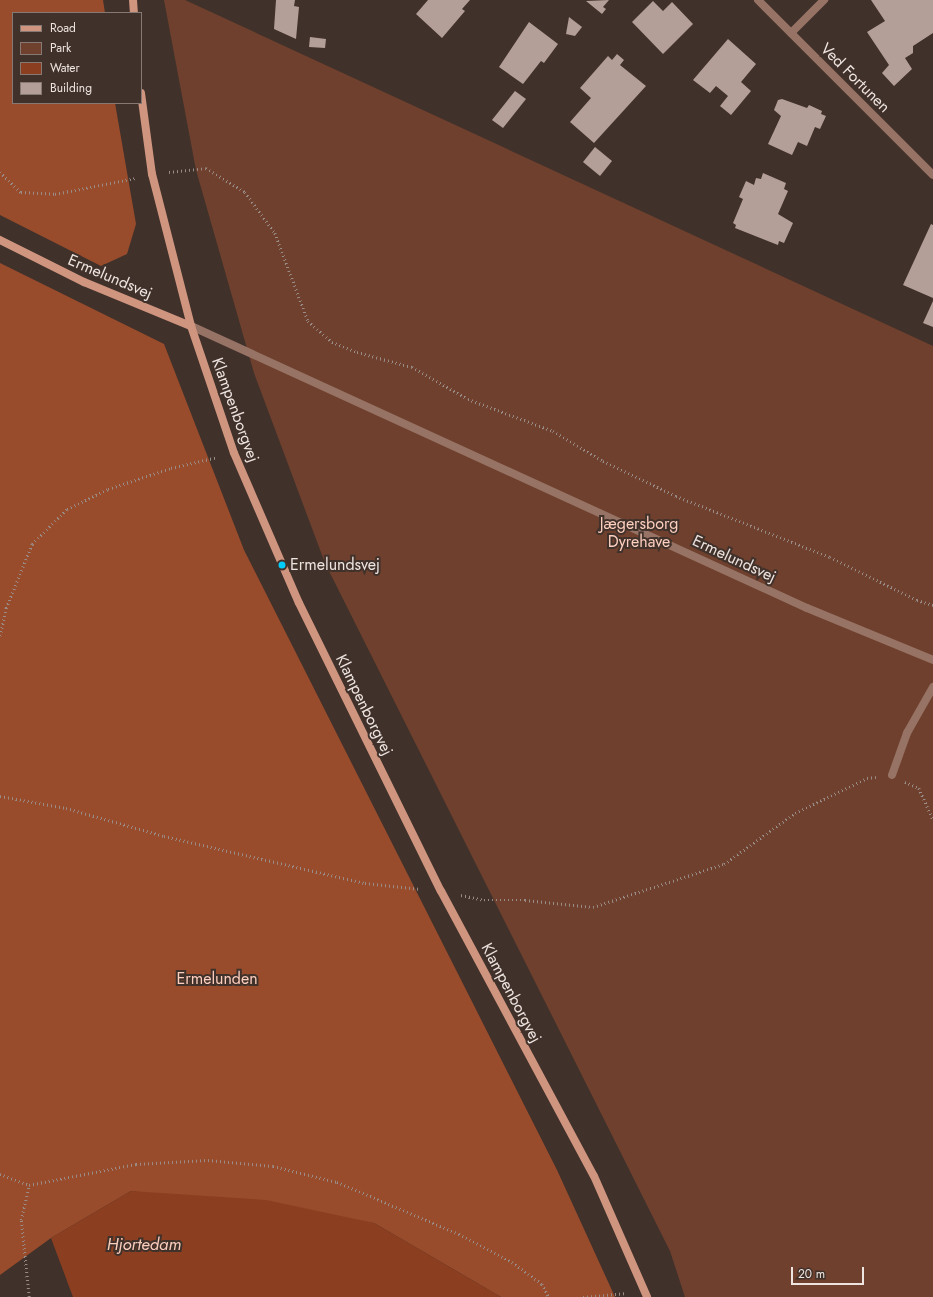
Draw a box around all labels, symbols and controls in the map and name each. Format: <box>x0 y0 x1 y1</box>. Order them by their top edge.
legend <box>12 12 142 104</box>
text: Road <box>50 19 76 37</box>
text: Park <box>50 39 71 57</box>
street label: Ved Fortunen <box>816 39 894 117</box>
text: Water <box>50 59 80 77</box>
text: Building <box>50 79 92 97</box>
street label: Ermelundsvej <box>65 251 155 303</box>
street label: Klampenborgvej <box>207 355 263 465</box>
park label: Jægersborg Dyrehave <box>600 514 678 552</box>
street label: Ermelundsvej <box>689 531 779 587</box>
place label: Ermelundsvej <box>290 555 380 575</box>
marker: Ermelundsvej <box>277 560 287 570</box>
street label: Klampenborgvej <box>331 651 397 759</box>
street label: Klampenborgvej <box>477 940 545 1046</box>
park label: Ermelunden <box>176 969 258 989</box>
water label: Hjortedam <box>107 1235 181 1255</box>
scale bar <box>793 1259 866 1285</box>
text: 20 m <box>798 1265 825 1283</box>

